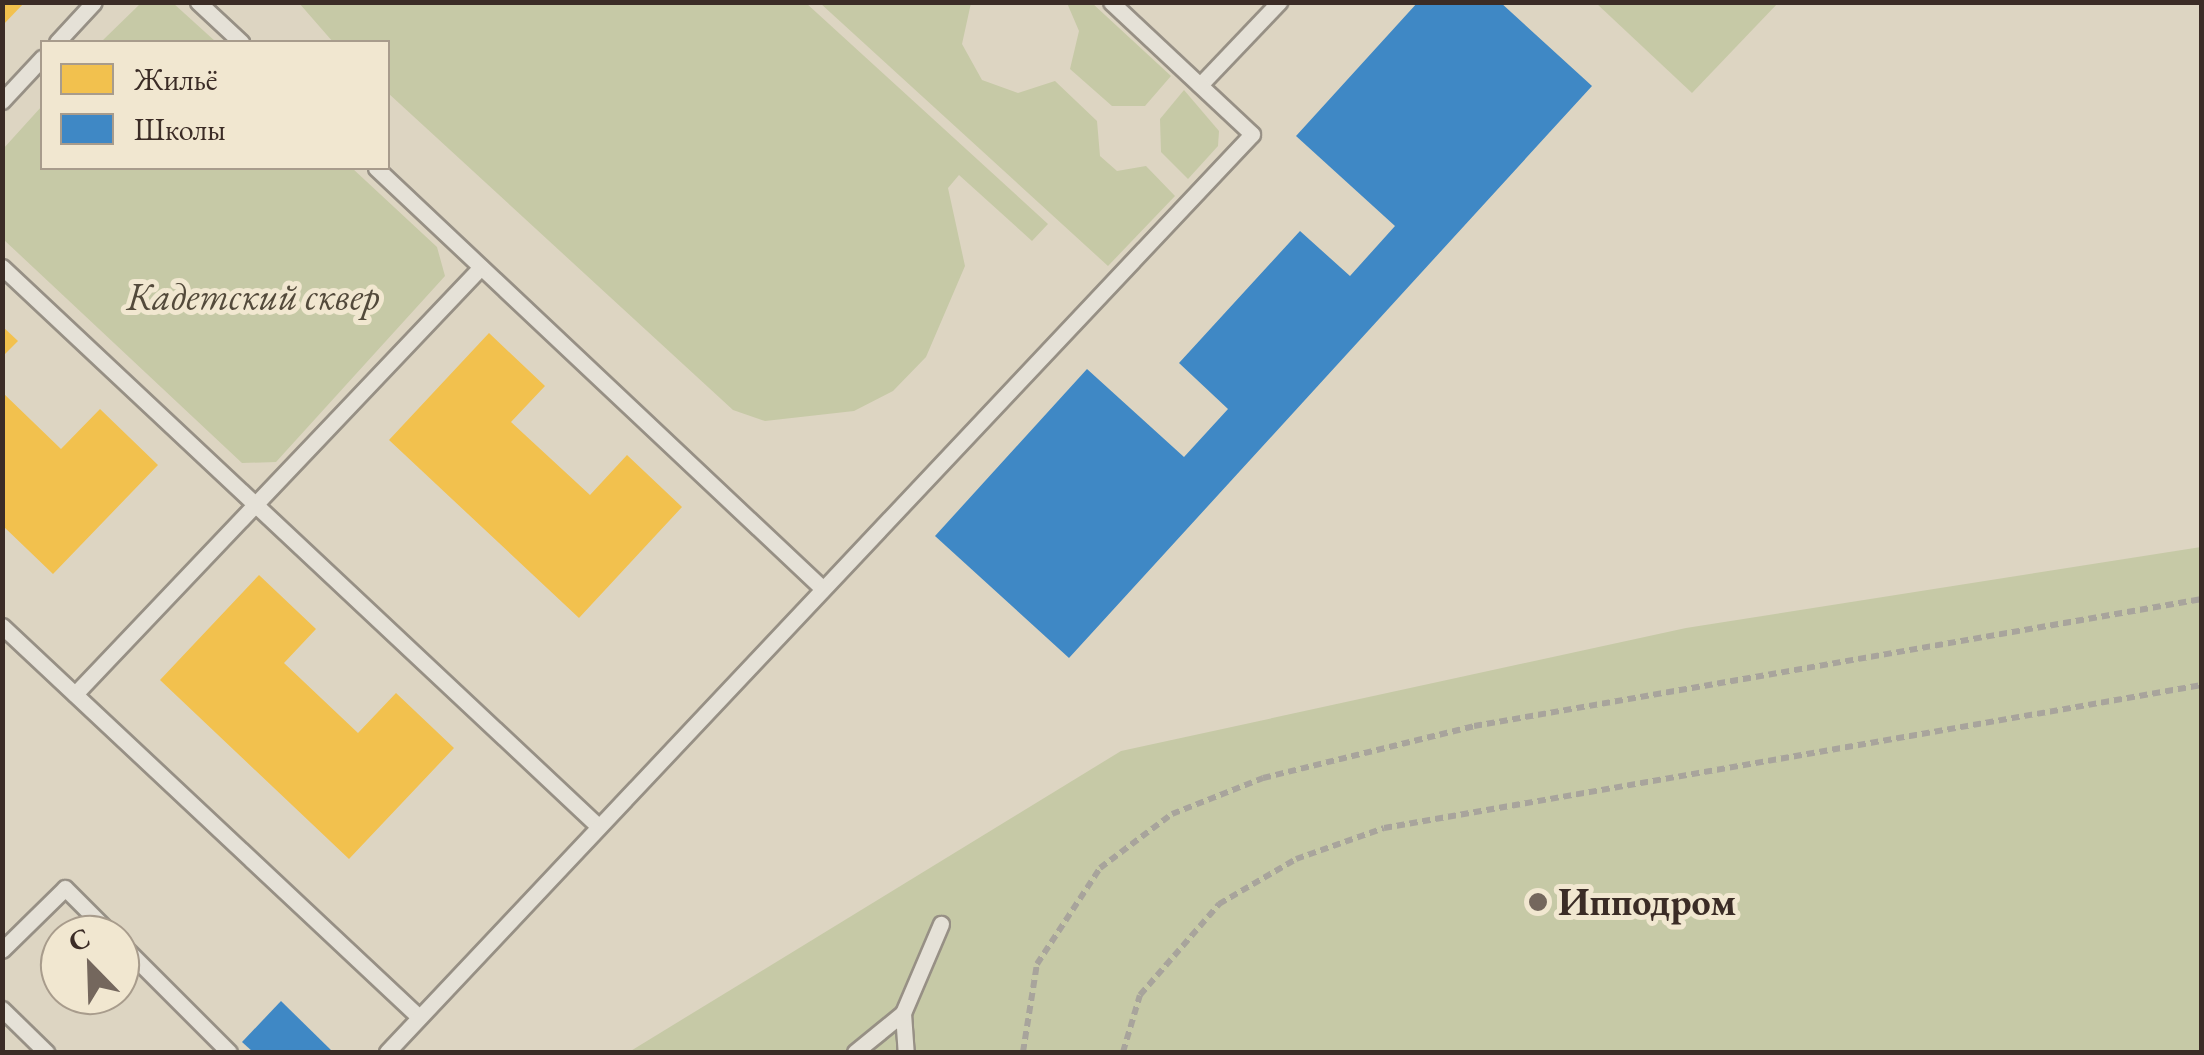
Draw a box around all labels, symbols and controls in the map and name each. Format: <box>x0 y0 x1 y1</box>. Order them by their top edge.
legend <box>40 40 390 170</box>
text: Жильё <box>134 60 218 99</box>
text: Школы <box>134 110 226 149</box>
park label: Кадетский сквер <box>126 273 380 319</box>
place label: Ипподром <box>1558 879 1736 925</box>
marker: Ипподром <box>1527 891 1549 913</box>
north arrow <box>40 915 140 1015</box>
text: С <box>63 919 95 960</box>

